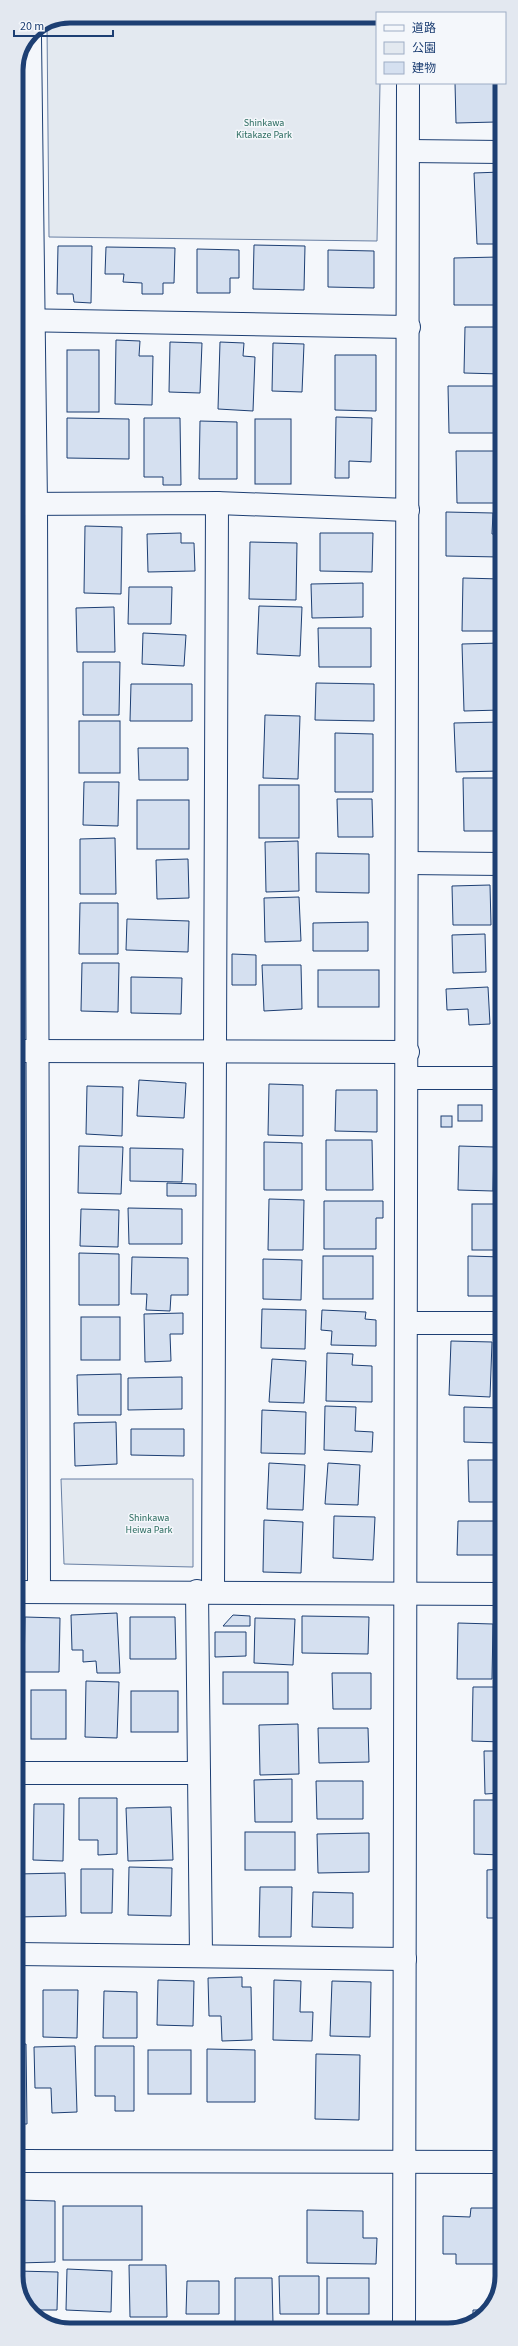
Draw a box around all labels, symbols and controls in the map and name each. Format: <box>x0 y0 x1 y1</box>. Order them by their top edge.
scale bar <box>14 12 113 38</box>
legend <box>376 12 506 84</box>
text: 20 m <box>20 18 44 35</box>
text: 道路 <box>412 20 436 37</box>
text: 公園 <box>412 40 436 57</box>
text: 建物 <box>412 60 436 77</box>
park label: Shinkawa Kitakaze Park <box>236 116 292 142</box>
park label: Shinkawa Heiwa Park <box>126 1511 172 1537</box>

